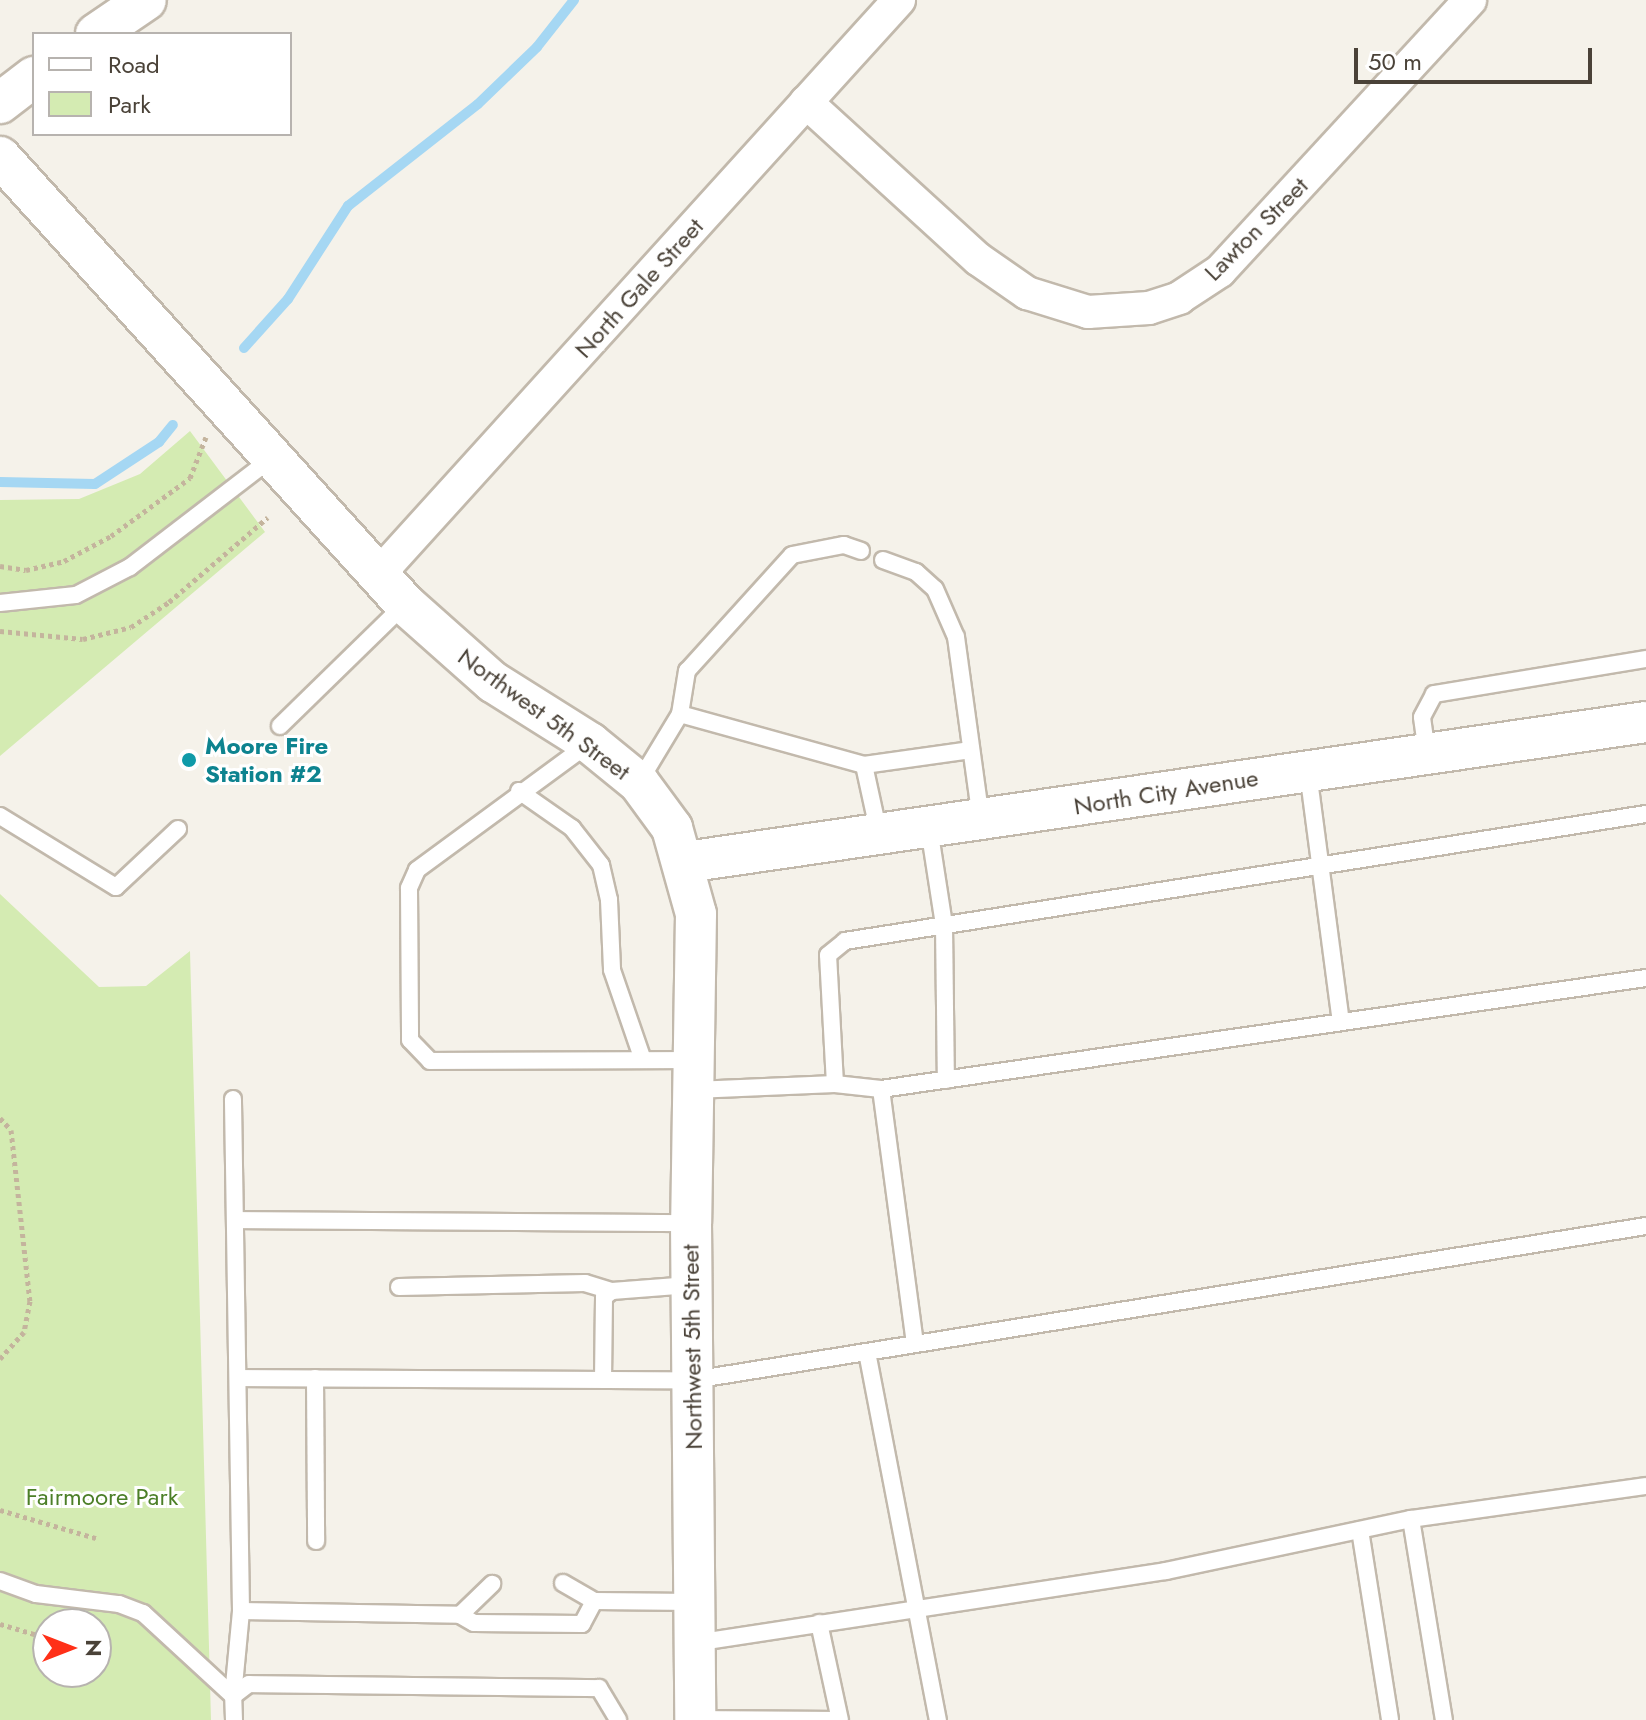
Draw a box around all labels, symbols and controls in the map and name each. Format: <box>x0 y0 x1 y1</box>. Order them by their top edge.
legend <box>32 32 292 136</box>
scale bar <box>1358 32 1596 82</box>
text: 50 m <box>1368 44 1422 79</box>
text: Road <box>108 47 160 82</box>
text: Park <box>108 87 151 122</box>
street label: Lawton Street <box>1198 171 1314 287</box>
street label: North Gale Street <box>569 212 709 364</box>
street label: Northwest 5th Street <box>452 642 636 786</box>
place label: Moore Fire Station #2 <box>205 732 328 788</box>
marker: Moore Fire Station #2 <box>180 751 198 769</box>
street label: North City Avenue <box>1072 763 1260 821</box>
street label: Northwest 5th Street <box>676 1244 708 1450</box>
park label: Fairmoore Park <box>26 1483 178 1511</box>
north arrow <box>32 1608 112 1688</box>
text: N <box>78 1639 110 1657</box>

